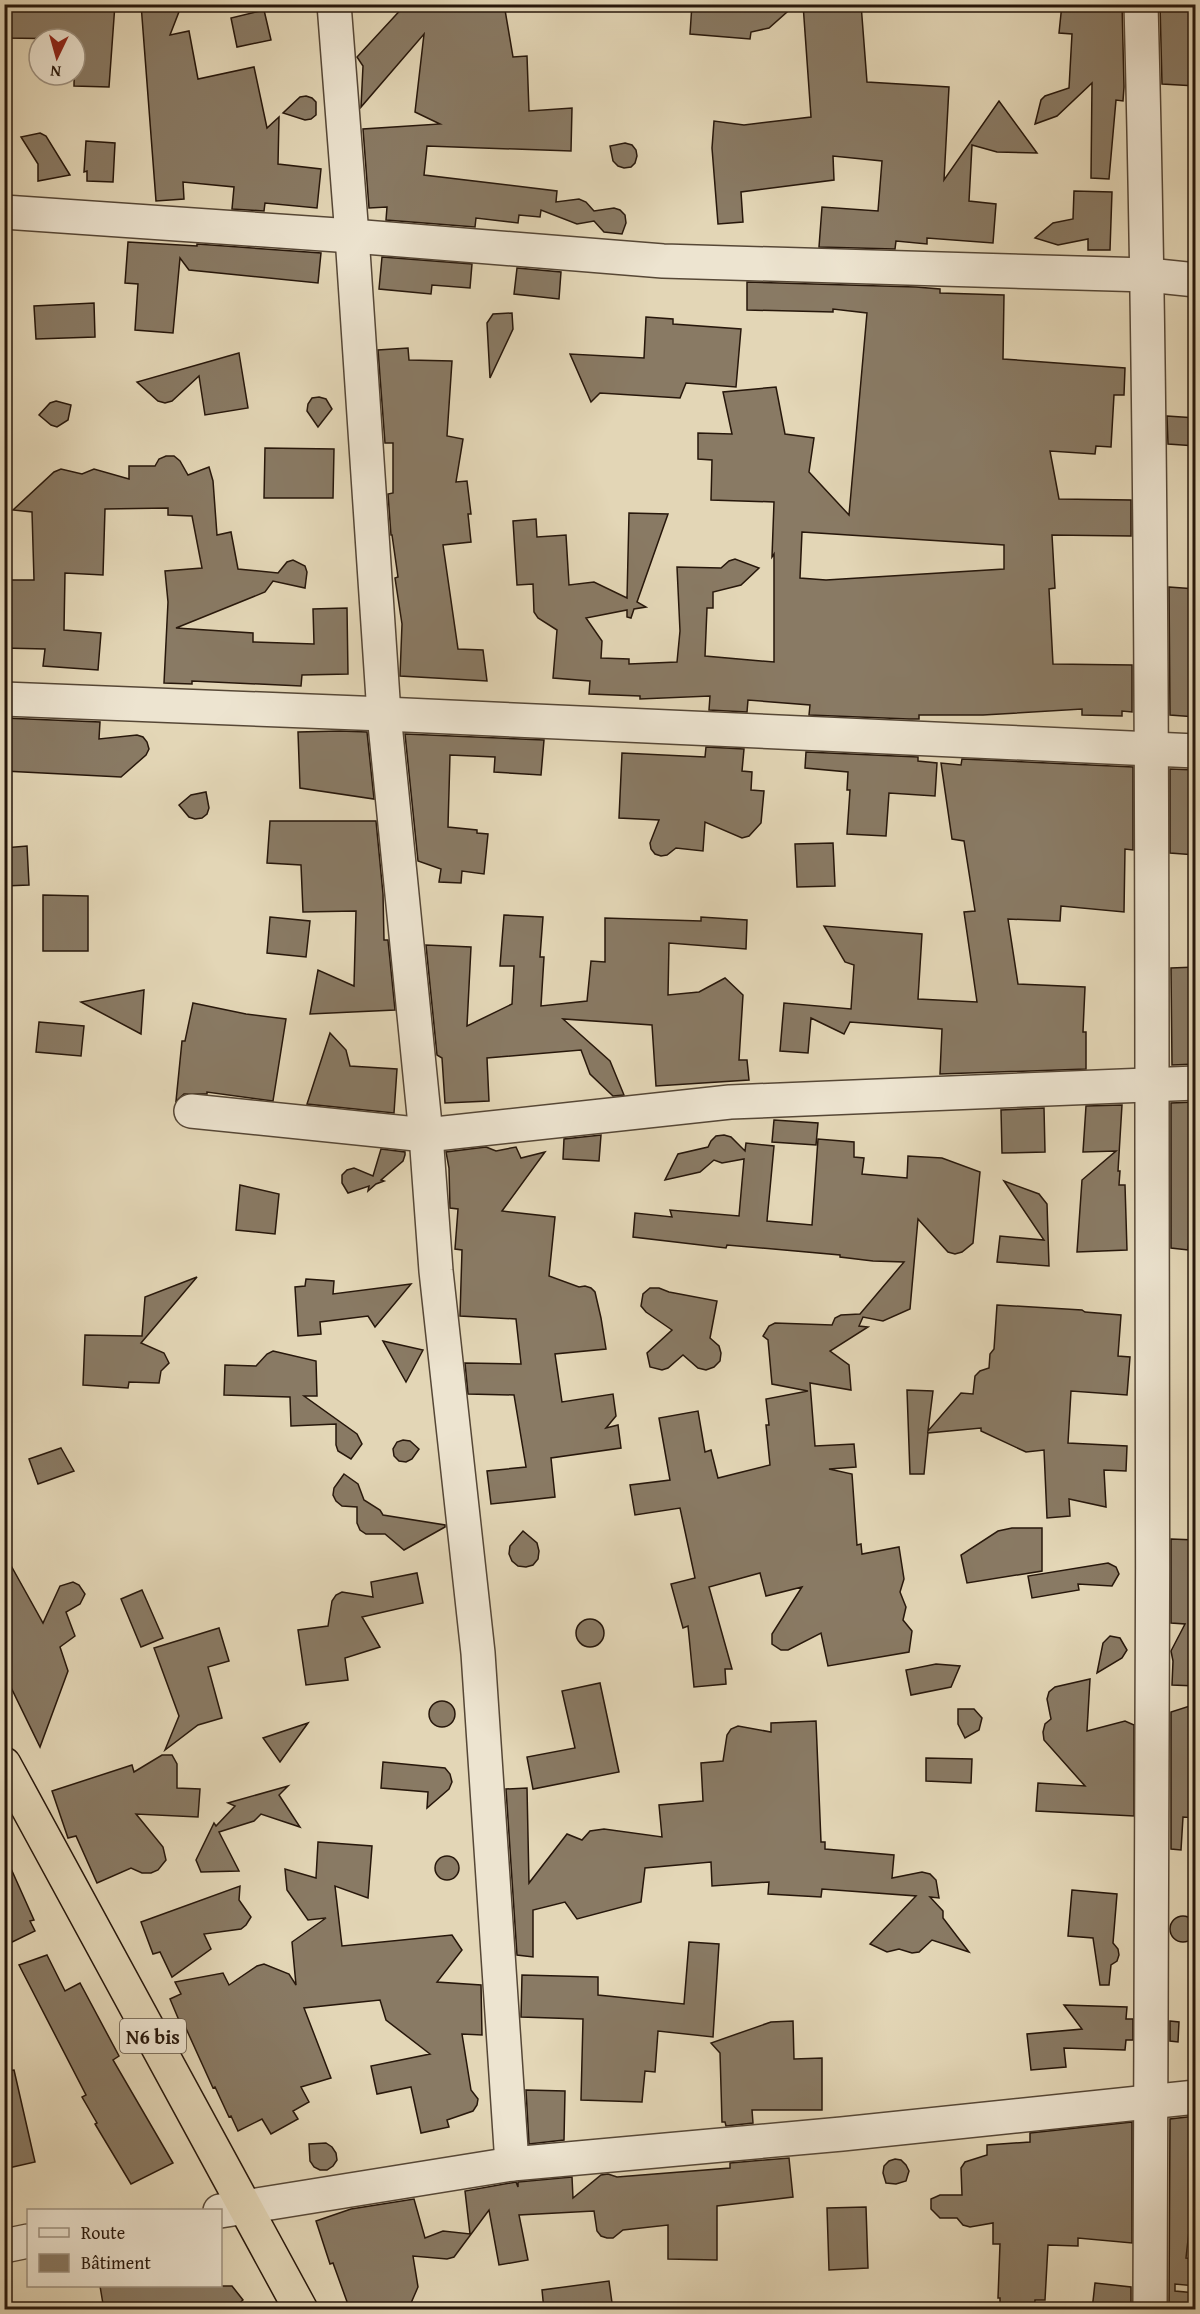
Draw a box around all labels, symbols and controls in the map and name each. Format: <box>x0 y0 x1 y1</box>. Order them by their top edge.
north arrow <box>27 27 87 87</box>
text: N <box>49 59 62 84</box>
road number: N6 bis <box>120 2019 186 2053</box>
legend <box>27 2209 222 2287</box>
text: Route <box>81 2219 125 2246</box>
text: Bâtiment <box>81 2249 151 2276</box>

